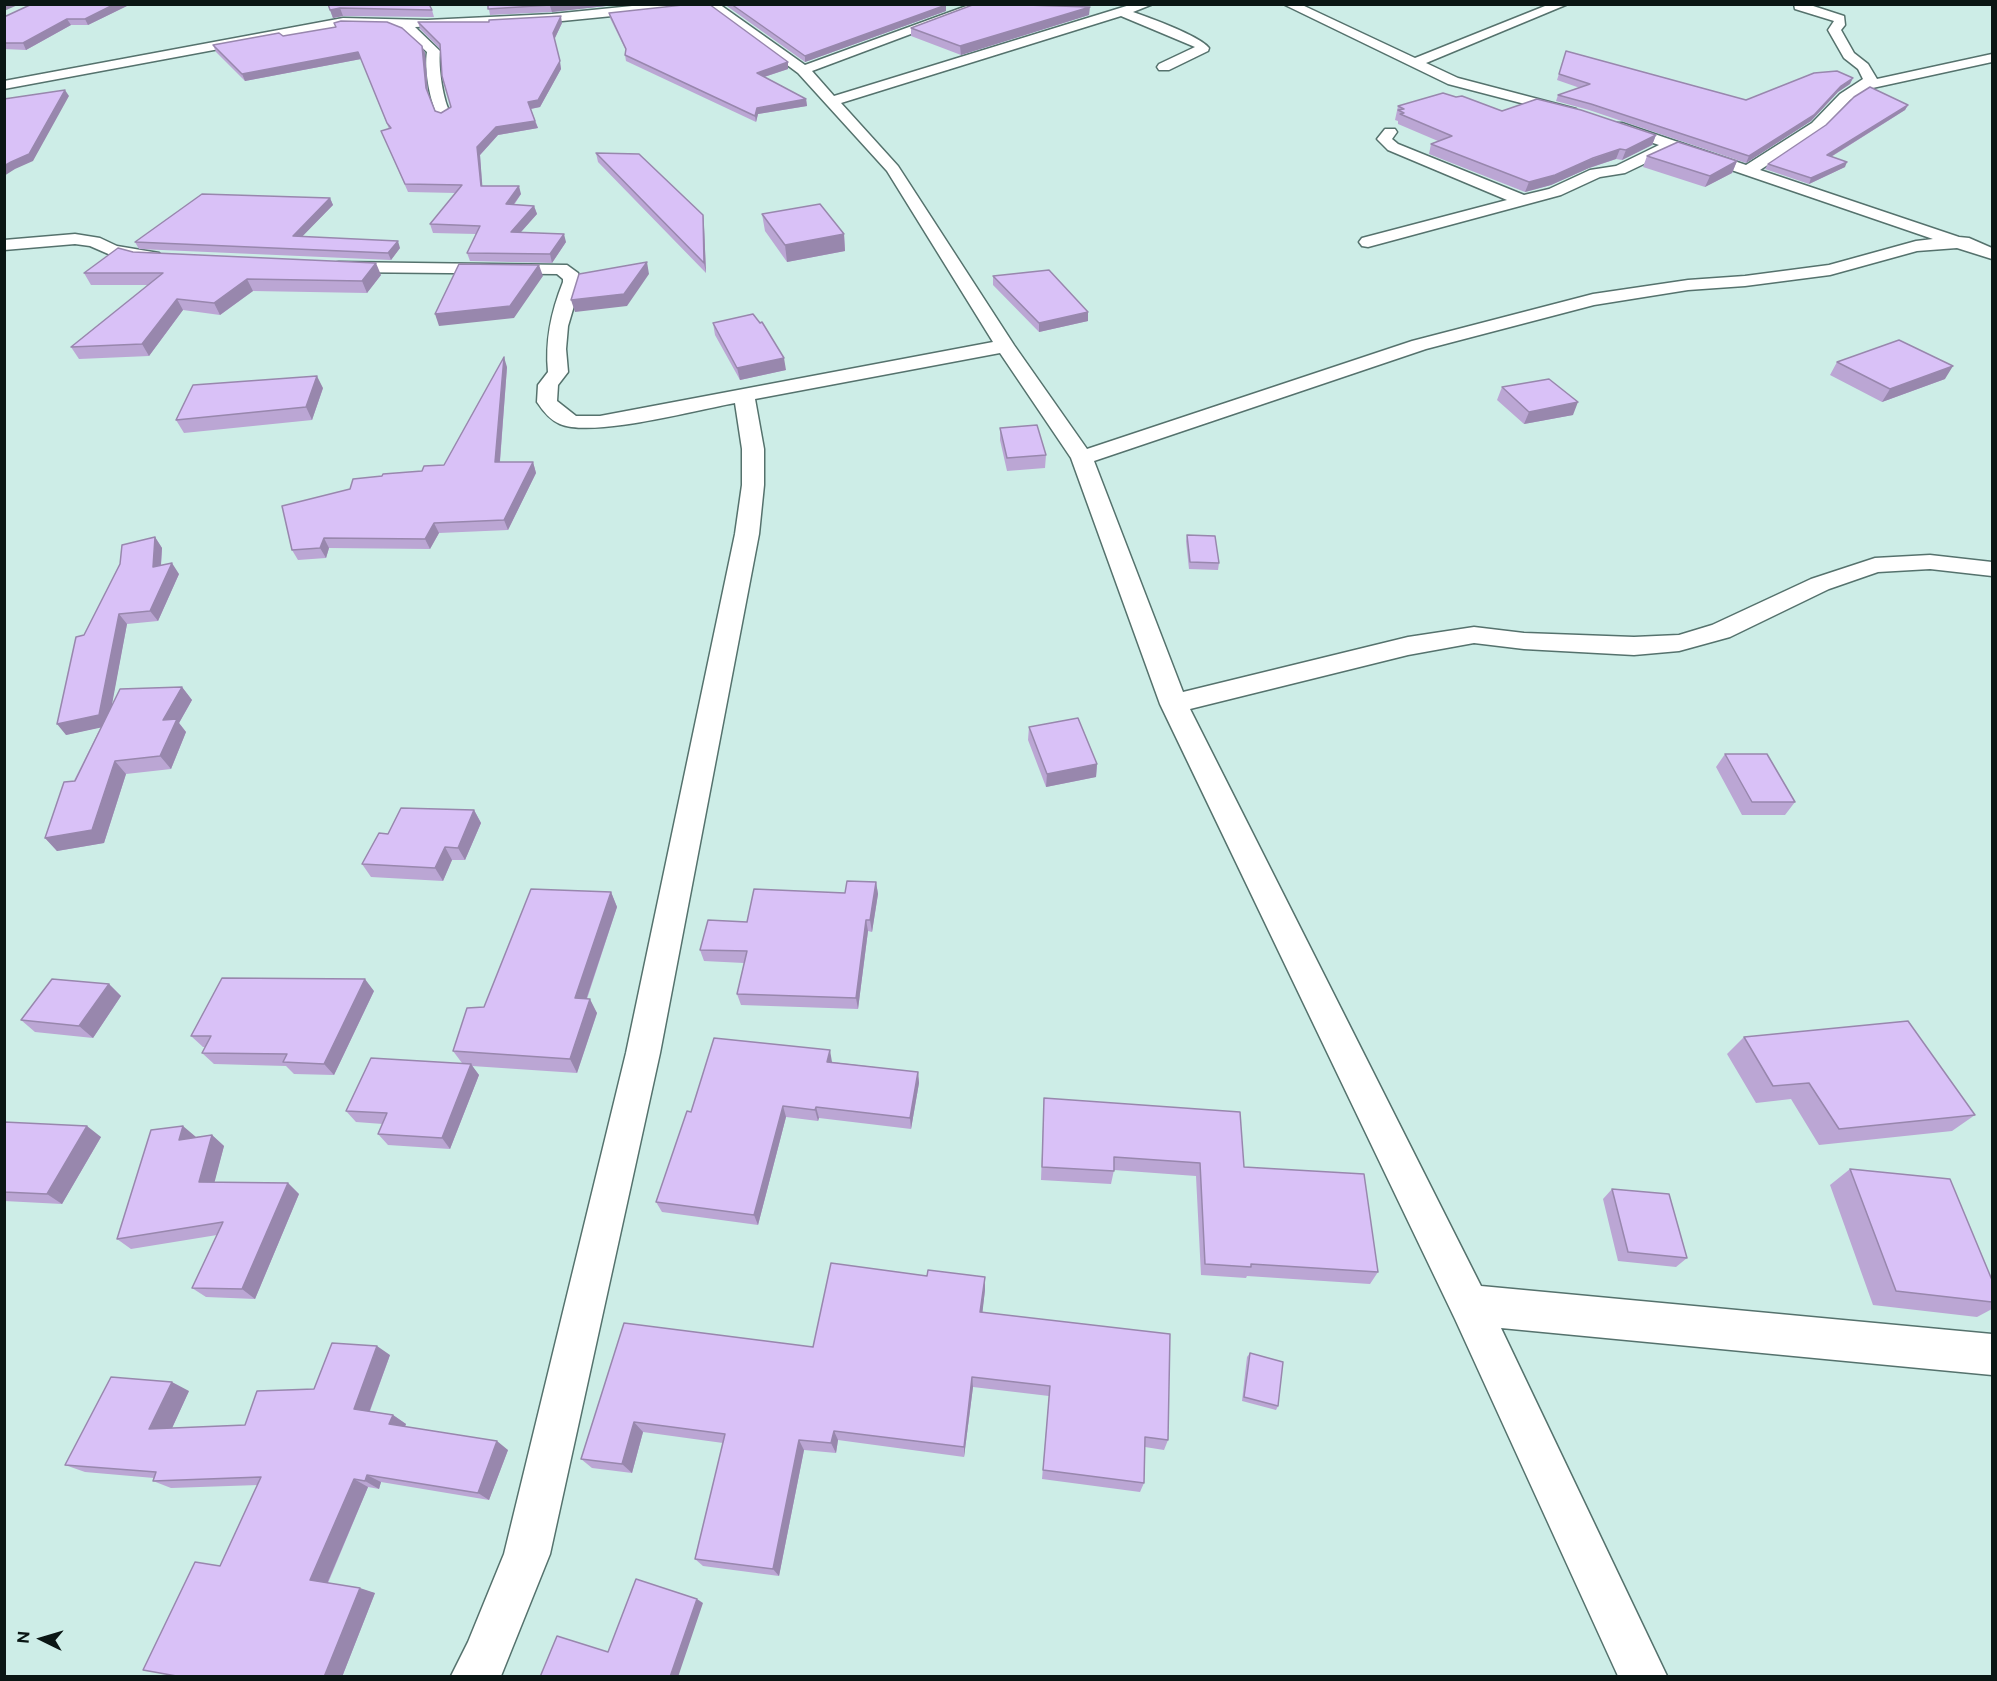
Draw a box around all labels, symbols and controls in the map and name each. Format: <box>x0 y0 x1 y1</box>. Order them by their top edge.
north arrow <box>12 1609 72 1669</box>
text: N <box>14 1630 34 1644</box>

